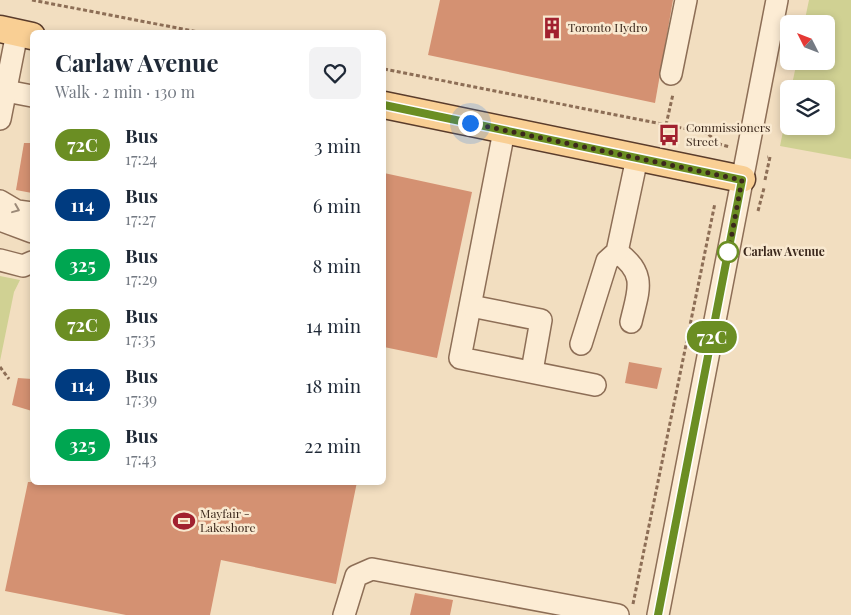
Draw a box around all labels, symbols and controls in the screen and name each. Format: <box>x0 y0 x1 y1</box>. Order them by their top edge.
building icon: Toronto Hydro <box>539 15 565 41</box>
north arrow <box>780 15 835 70</box>
map controls <box>780 15 835 135</box>
place label: Toronto Hydro <box>568 19 648 35</box>
text: Carlaw Avenue <box>55 46 219 78</box>
button: heart <box>309 47 361 99</box>
button: layers <box>780 80 835 135</box>
text: Walk · 2 min · 130 m <box>55 81 195 102</box>
your location <box>458 111 483 136</box>
place label: Commissioners Street <box>686 119 770 149</box>
text: Bus <box>125 122 158 148</box>
bus stop icon: Commissioners Street <box>656 122 682 148</box>
text: 3 min <box>314 132 361 158</box>
text: 72C <box>67 133 98 157</box>
text: 17:24 <box>125 148 157 169</box>
text: Bus <box>125 182 158 208</box>
text: 6 min <box>313 192 361 218</box>
text: 114 <box>71 193 94 217</box>
one-way arrow <box>11 203 20 213</box>
text: 17:27 <box>125 208 156 229</box>
marker: Carlaw Avenue <box>717 241 739 263</box>
text: Bus <box>125 242 158 268</box>
place label: Carlaw Avenue <box>743 243 825 259</box>
text: 8 min <box>313 252 361 278</box>
text: 325 <box>69 253 96 277</box>
text: 17:29 <box>125 268 157 289</box>
text: Bus <box>125 302 158 328</box>
text: 14 min <box>306 312 361 338</box>
text: 72C <box>67 313 98 337</box>
line badge: 72C <box>683 321 741 353</box>
text: 72C <box>697 325 727 349</box>
text: 17:35 <box>125 328 156 349</box>
text: Bus <box>125 362 158 388</box>
text: 18 min <box>306 372 361 398</box>
text: 114 <box>71 373 94 397</box>
text: 17:39 <box>125 388 157 409</box>
text: Bus <box>125 422 158 448</box>
text: 22 min <box>304 432 361 458</box>
text: 325 <box>69 433 96 457</box>
text: 17:43 <box>125 448 157 469</box>
place label: Mayfair - Lakeshore <box>200 505 256 535</box>
sports icon: Mayfair - Lakeshore <box>171 508 197 534</box>

